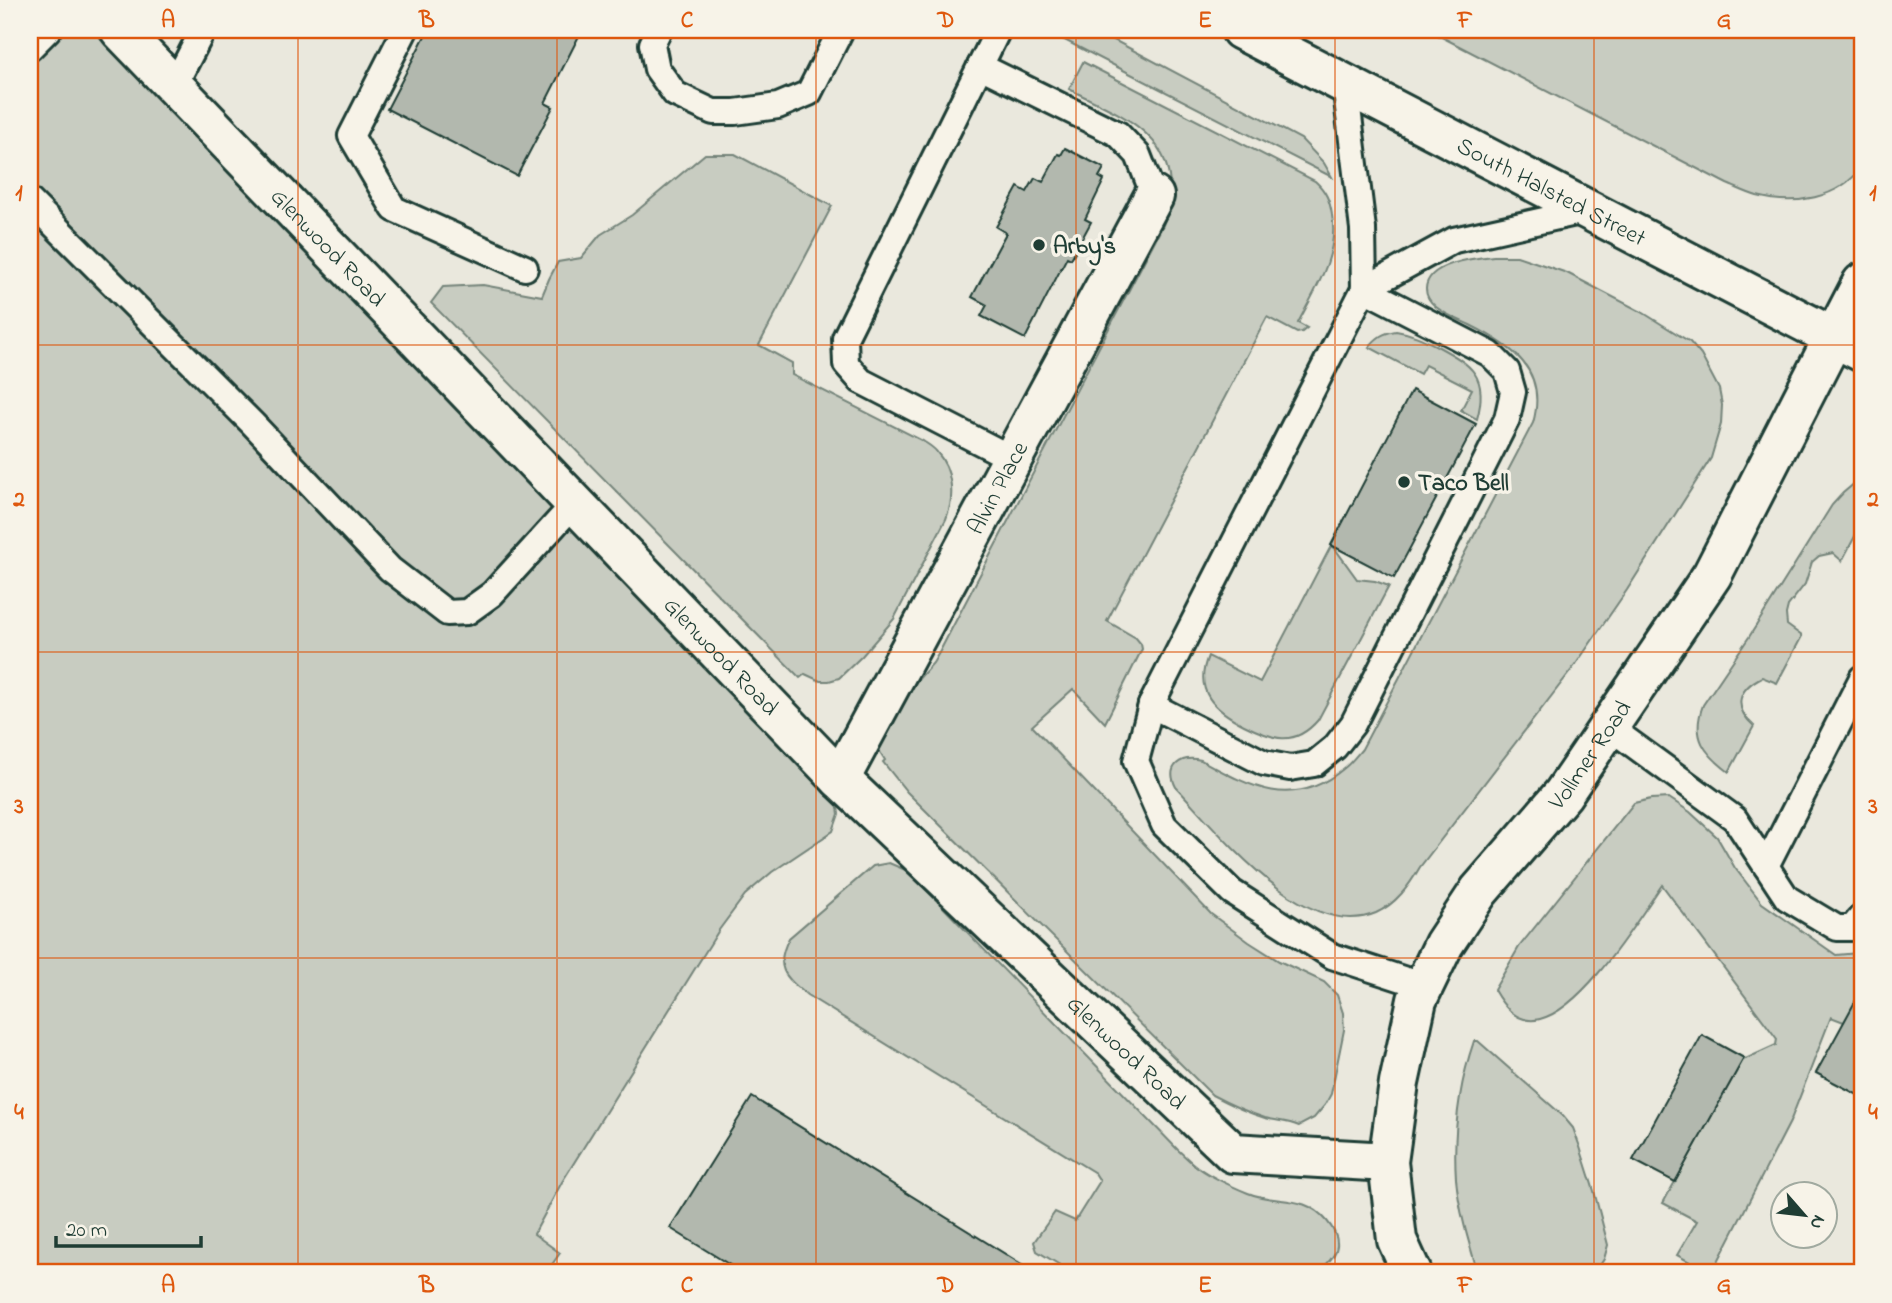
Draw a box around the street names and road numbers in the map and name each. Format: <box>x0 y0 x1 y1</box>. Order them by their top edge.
street label: South Halsted Street <box>1450 130 1651 257</box>
street label: Glenwood Road <box>261 181 393 317</box>
street label: Alvin Place <box>960 436 1039 542</box>
street label: Glenwood Road <box>654 590 786 725</box>
street label: Vollmer Road <box>1541 694 1642 820</box>
street label: Glenwood Road <box>1057 988 1193 1120</box>

